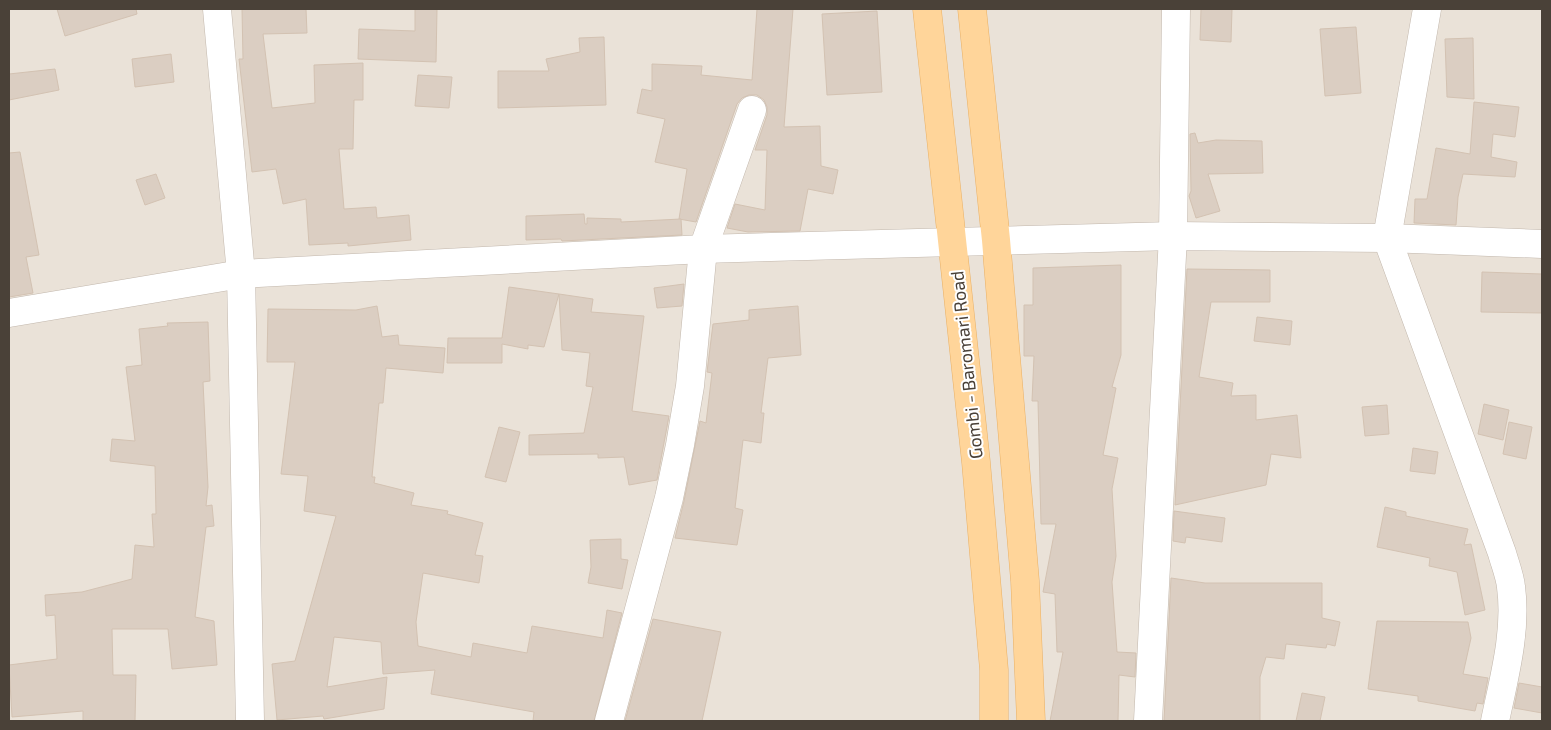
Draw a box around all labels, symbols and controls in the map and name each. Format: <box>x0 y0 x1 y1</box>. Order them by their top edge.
street label: Gombi - Baromari Road <box>945 270 987 460</box>

